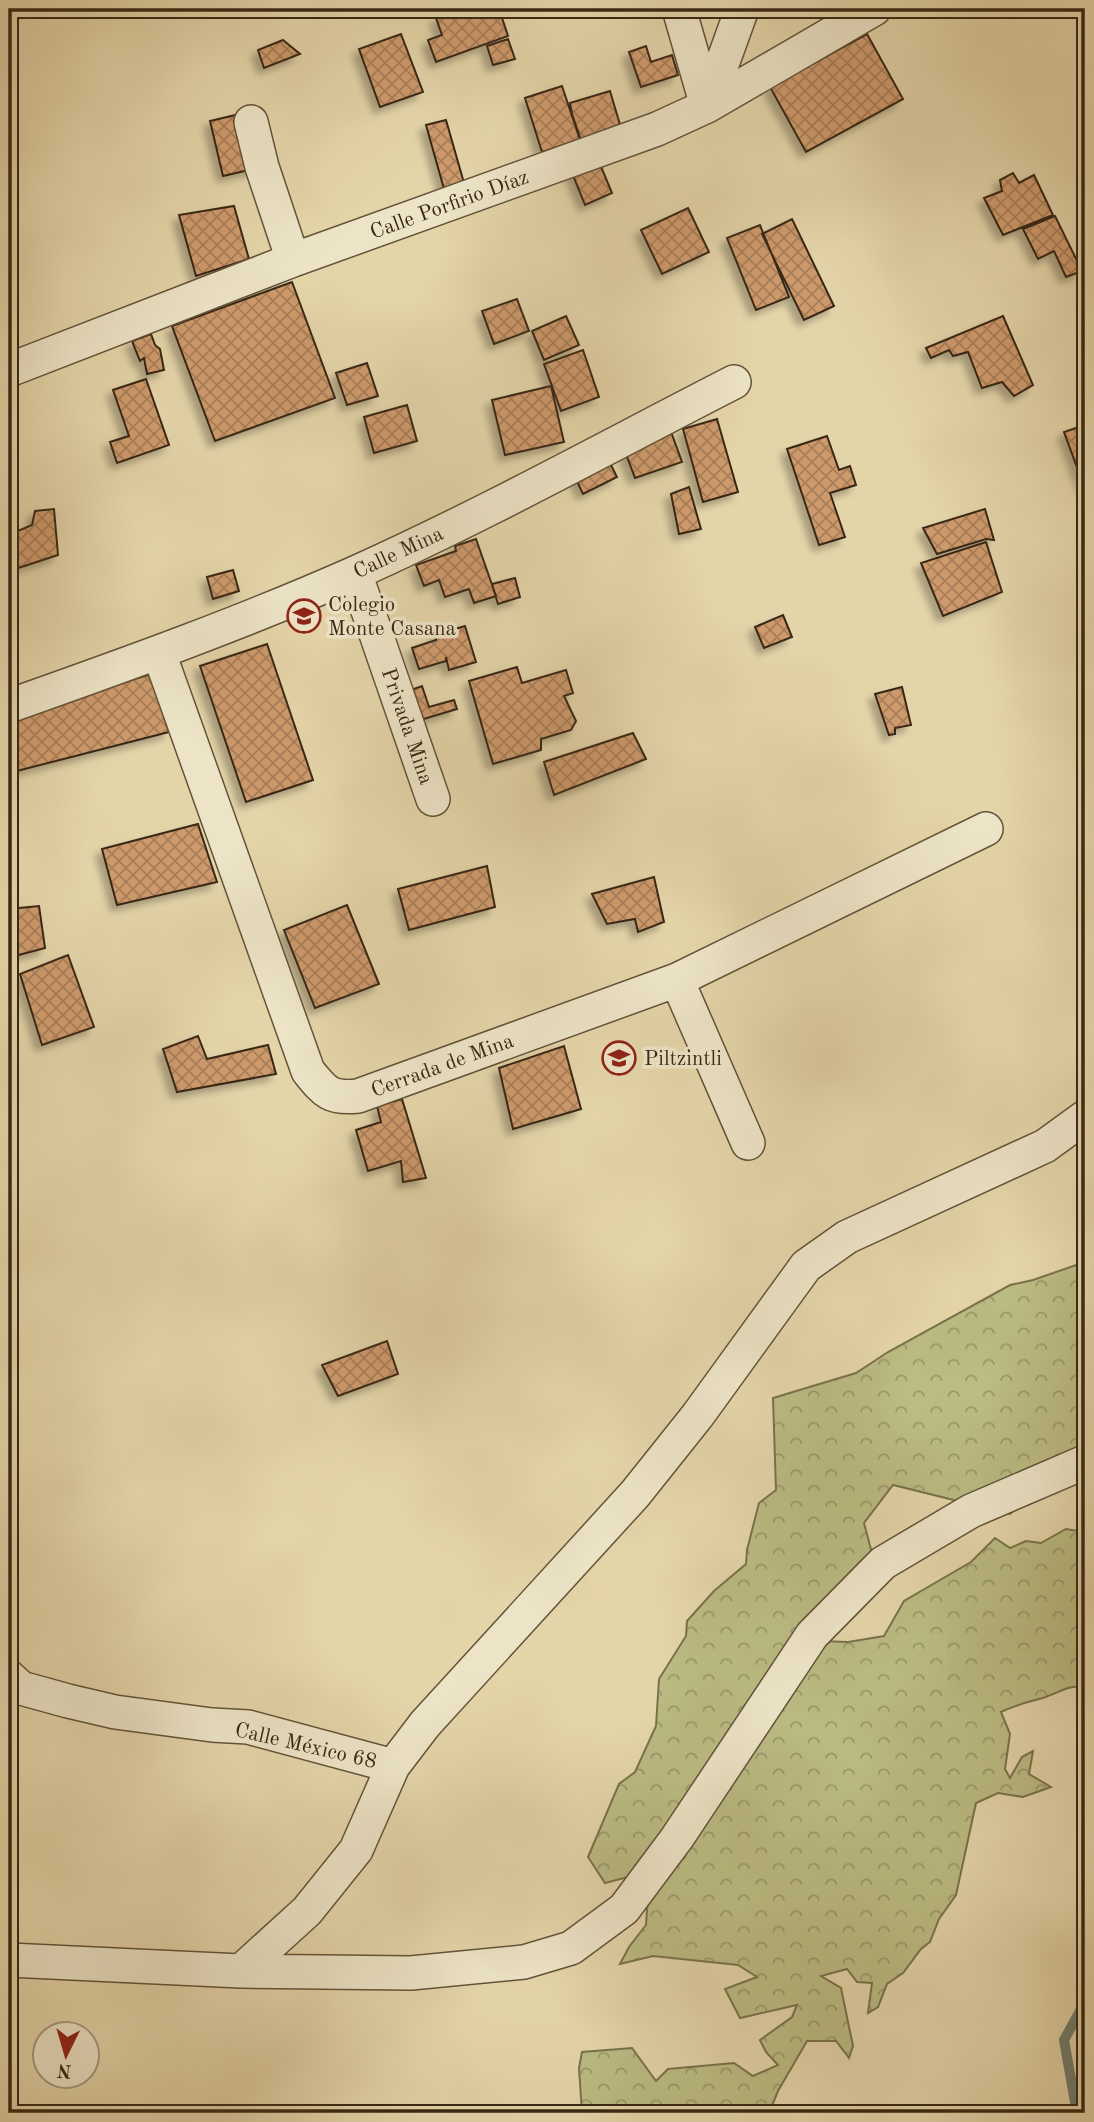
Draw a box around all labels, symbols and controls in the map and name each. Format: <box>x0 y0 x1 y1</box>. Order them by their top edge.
street label: Calle Porfirio Díaz <box>367 167 532 244</box>
street label: Calle Mina <box>351 523 447 583</box>
place label: Colegio Monte Casana <box>328 595 456 640</box>
school or university icon: Colegio Monte Casana <box>285 597 323 635</box>
street label: Privada Mina <box>377 666 436 787</box>
street label: Cerrada de Mina <box>368 1031 517 1102</box>
school or university icon: Piltzintli <box>600 1039 638 1077</box>
place label: Piltzintli <box>644 1049 722 1070</box>
street label: Calle México 68 <box>233 1720 379 1773</box>
north arrow <box>32 2021 102 2090</box>
text: N <box>56 2059 73 2080</box>

